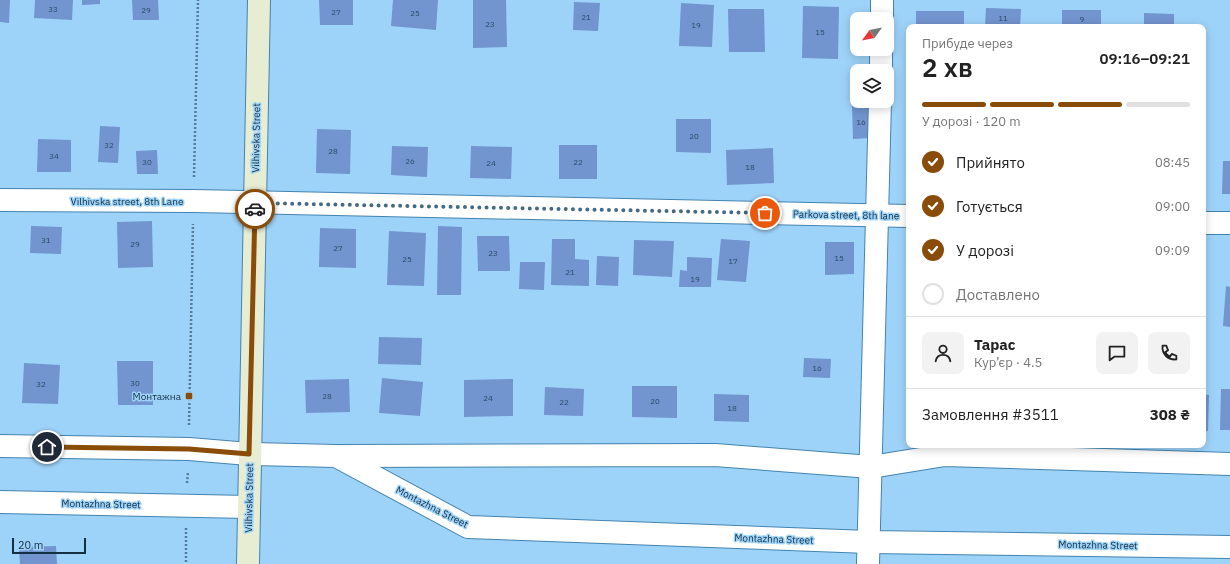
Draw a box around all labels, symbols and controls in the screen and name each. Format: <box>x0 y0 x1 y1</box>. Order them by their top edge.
house number: 33 <box>48 4 58 14</box>
house number: 29 <box>141 5 151 15</box>
house number: 27 <box>331 7 341 17</box>
house number: 25 <box>410 8 420 18</box>
house number: 21 <box>581 12 591 22</box>
north arrow <box>850 12 894 56</box>
map controls <box>850 12 894 108</box>
house number: 11 <box>998 13 1008 23</box>
house number: 9 <box>1080 14 1085 24</box>
house number: 23 <box>485 19 495 29</box>
house number: 19 <box>691 20 701 30</box>
house number: 15 <box>815 27 825 37</box>
text: Прибуде через <box>922 35 1013 52</box>
text: 09:16–09:21 <box>1100 49 1190 68</box>
text: 2 хв <box>922 50 973 84</box>
button: layers <box>850 64 894 108</box>
street label: Vilhivska Street <box>249 103 263 173</box>
text: У дорозі · 120 m <box>922 113 1021 130</box>
house number: 16 <box>856 117 866 127</box>
house number: 20 <box>689 131 699 141</box>
house number: 32 <box>104 140 114 150</box>
house number: 28 <box>328 146 338 156</box>
house number: 34 <box>49 151 59 161</box>
icon: check <box>922 151 944 173</box>
text: Прийнято <box>956 153 1025 172</box>
text: 08:45 <box>1155 154 1190 171</box>
house number: 26 <box>405 156 415 166</box>
house number: 30 <box>142 157 152 167</box>
house number: 22 <box>573 157 583 167</box>
house number: 24 <box>486 158 496 168</box>
house number: 18 <box>745 162 755 172</box>
courier <box>235 189 275 229</box>
street label: Vilhivska street, 8th Lane <box>71 195 184 208</box>
icon: check <box>922 195 944 217</box>
pin <box>748 196 782 230</box>
text: Готується <box>956 197 1023 216</box>
icon: car <box>244 198 266 220</box>
text: 09:00 <box>1155 198 1190 215</box>
icon: bag <box>754 202 776 224</box>
street label: Parkova street, 8th lane <box>793 208 900 222</box>
house number: 31 <box>41 235 51 245</box>
house number: 29 <box>130 239 140 249</box>
icon: check <box>922 239 944 261</box>
text: У дорозі <box>956 241 1014 260</box>
text: 09:09 <box>1155 242 1190 259</box>
house number: 27 <box>333 243 343 253</box>
house number: 23 <box>488 248 498 258</box>
house number: 15 <box>834 253 844 263</box>
house number: 25 <box>402 254 412 264</box>
house number: 17 <box>728 256 738 266</box>
house number: 21 <box>565 267 575 277</box>
house number: 19 <box>690 274 700 284</box>
text: Доставлено <box>956 285 1040 304</box>
button: person <box>922 332 964 374</box>
button: chat <box>1096 332 1138 374</box>
button: phone <box>1148 332 1190 374</box>
text: Тарас <box>974 335 1016 354</box>
text: Кур’єр · 4.5 <box>974 354 1042 371</box>
house number: 16 <box>812 363 822 373</box>
house number: 30 <box>130 378 140 388</box>
house number: 32 <box>36 379 46 389</box>
place label: Монтажна <box>133 390 182 403</box>
marker: Монтажна <box>184 391 194 401</box>
house number: 28 <box>322 391 332 401</box>
house number: 24 <box>483 393 493 403</box>
house number: 20 <box>650 396 660 406</box>
house number: 22 <box>559 397 569 407</box>
house number: 18 <box>727 403 737 413</box>
text: Замовлення #3511 <box>922 405 1059 424</box>
text: 308 ₴ <box>1150 405 1190 424</box>
pin <box>30 430 64 464</box>
icon: home <box>36 436 58 458</box>
street label: Vilhivska Street <box>242 463 256 533</box>
street label: Montazhna Street <box>394 483 471 531</box>
street label: Montazhna Street <box>61 497 141 511</box>
street label: Montazhna Street <box>734 531 814 547</box>
scale bar <box>12 536 86 555</box>
text: 20 m <box>18 538 43 552</box>
street label: Montazhna Street <box>1058 538 1138 552</box>

